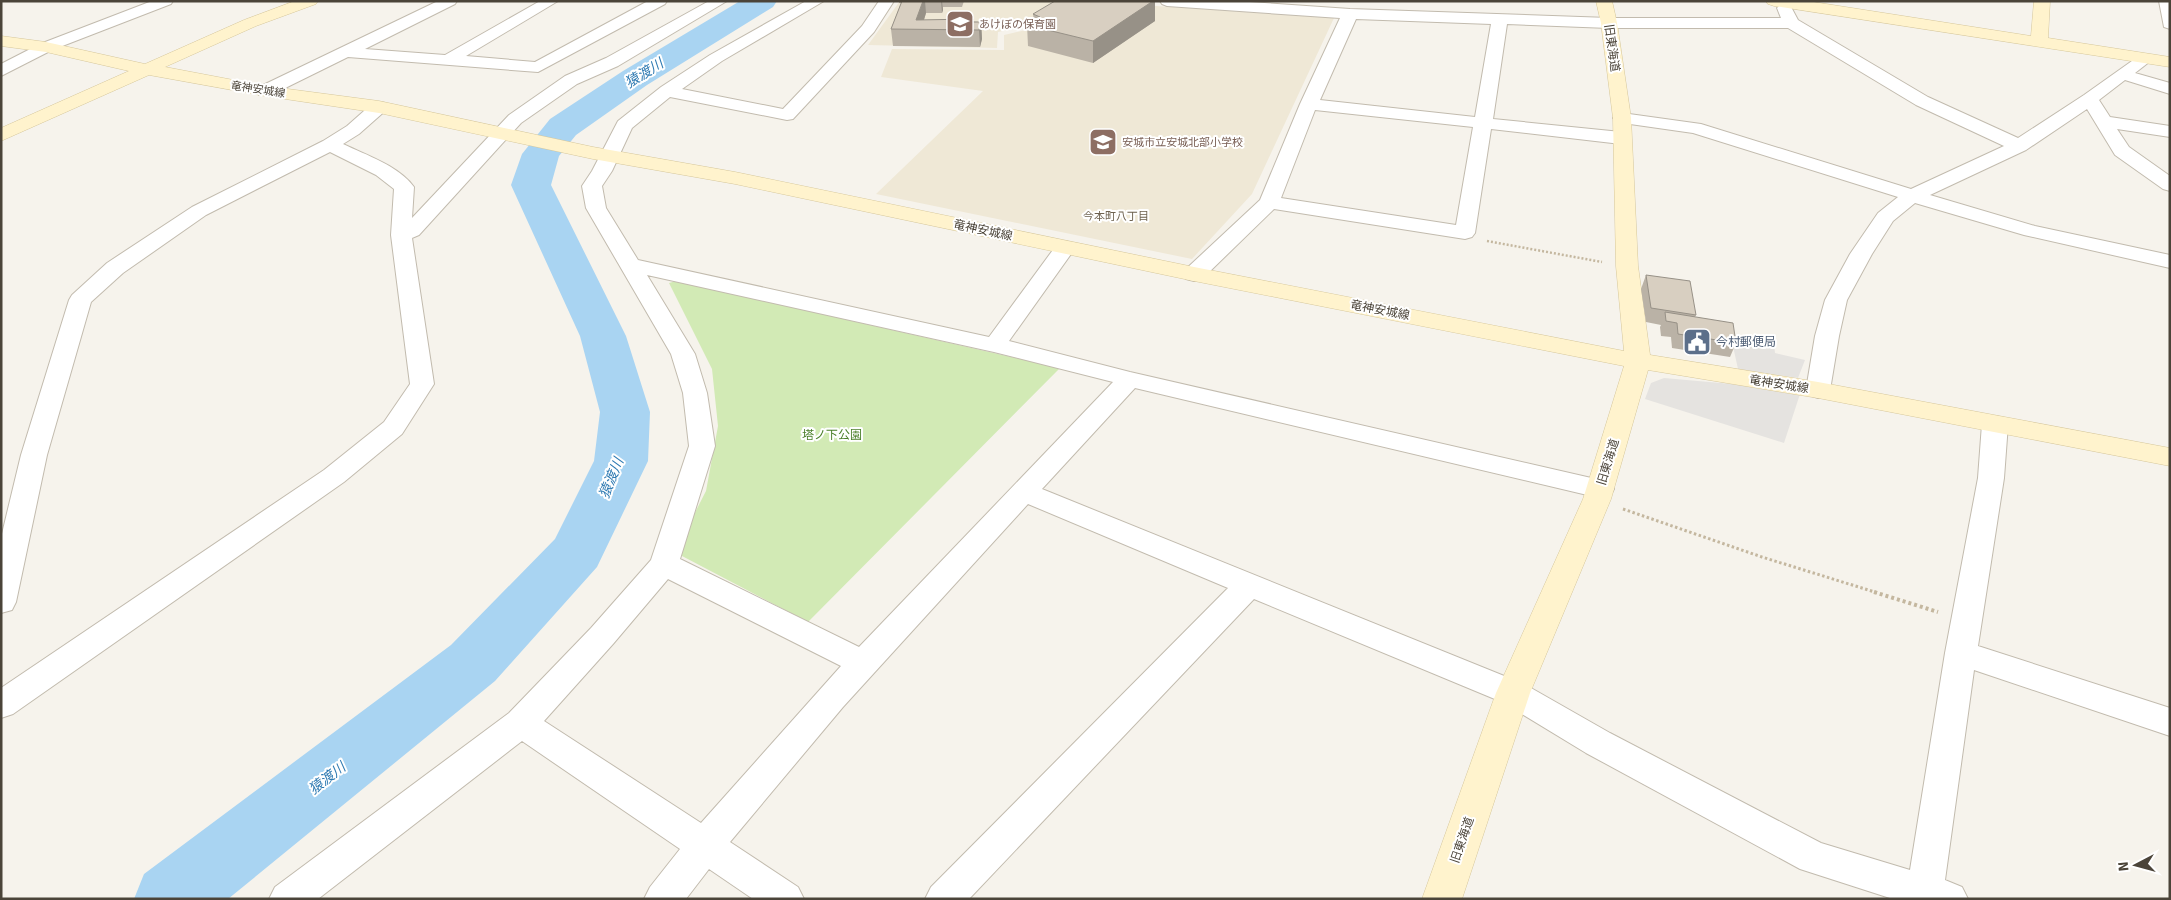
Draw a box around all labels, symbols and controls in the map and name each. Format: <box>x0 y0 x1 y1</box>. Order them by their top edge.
school or university icon: あけぼの保育園 <box>945 9 975 39</box>
place label: あけぼの保育園 <box>979 18 1056 31</box>
street label: 旧東海道 <box>1601 23 1622 73</box>
water label: 猿渡川 <box>622 54 668 92</box>
street label: 竜神安城線 <box>230 79 286 100</box>
school or university icon: 安城市立安城北部小学校 <box>1088 127 1118 157</box>
place label: 安城市立安城北部小学校 <box>1122 136 1243 149</box>
district label: 今本町八丁目 <box>1083 210 1149 223</box>
street label: 竜神安城線 <box>952 217 1014 244</box>
street label: 竜神安城線 <box>1349 297 1411 324</box>
public building icon: 今村郵便局 <box>1682 327 1712 357</box>
place label: 今村郵便局 <box>1716 335 1776 350</box>
street label: 竜神安城線 <box>1748 372 1810 397</box>
park label: 塔ノ下公園 <box>802 428 862 443</box>
street label: 旧東海道 <box>1594 437 1623 487</box>
water label: 猿渡川 <box>596 454 628 501</box>
water label: 猿渡川 <box>306 758 351 798</box>
street label: 旧東海道 <box>1448 815 1477 865</box>
north arrow <box>2111 840 2161 890</box>
text: N <box>2115 861 2133 872</box>

